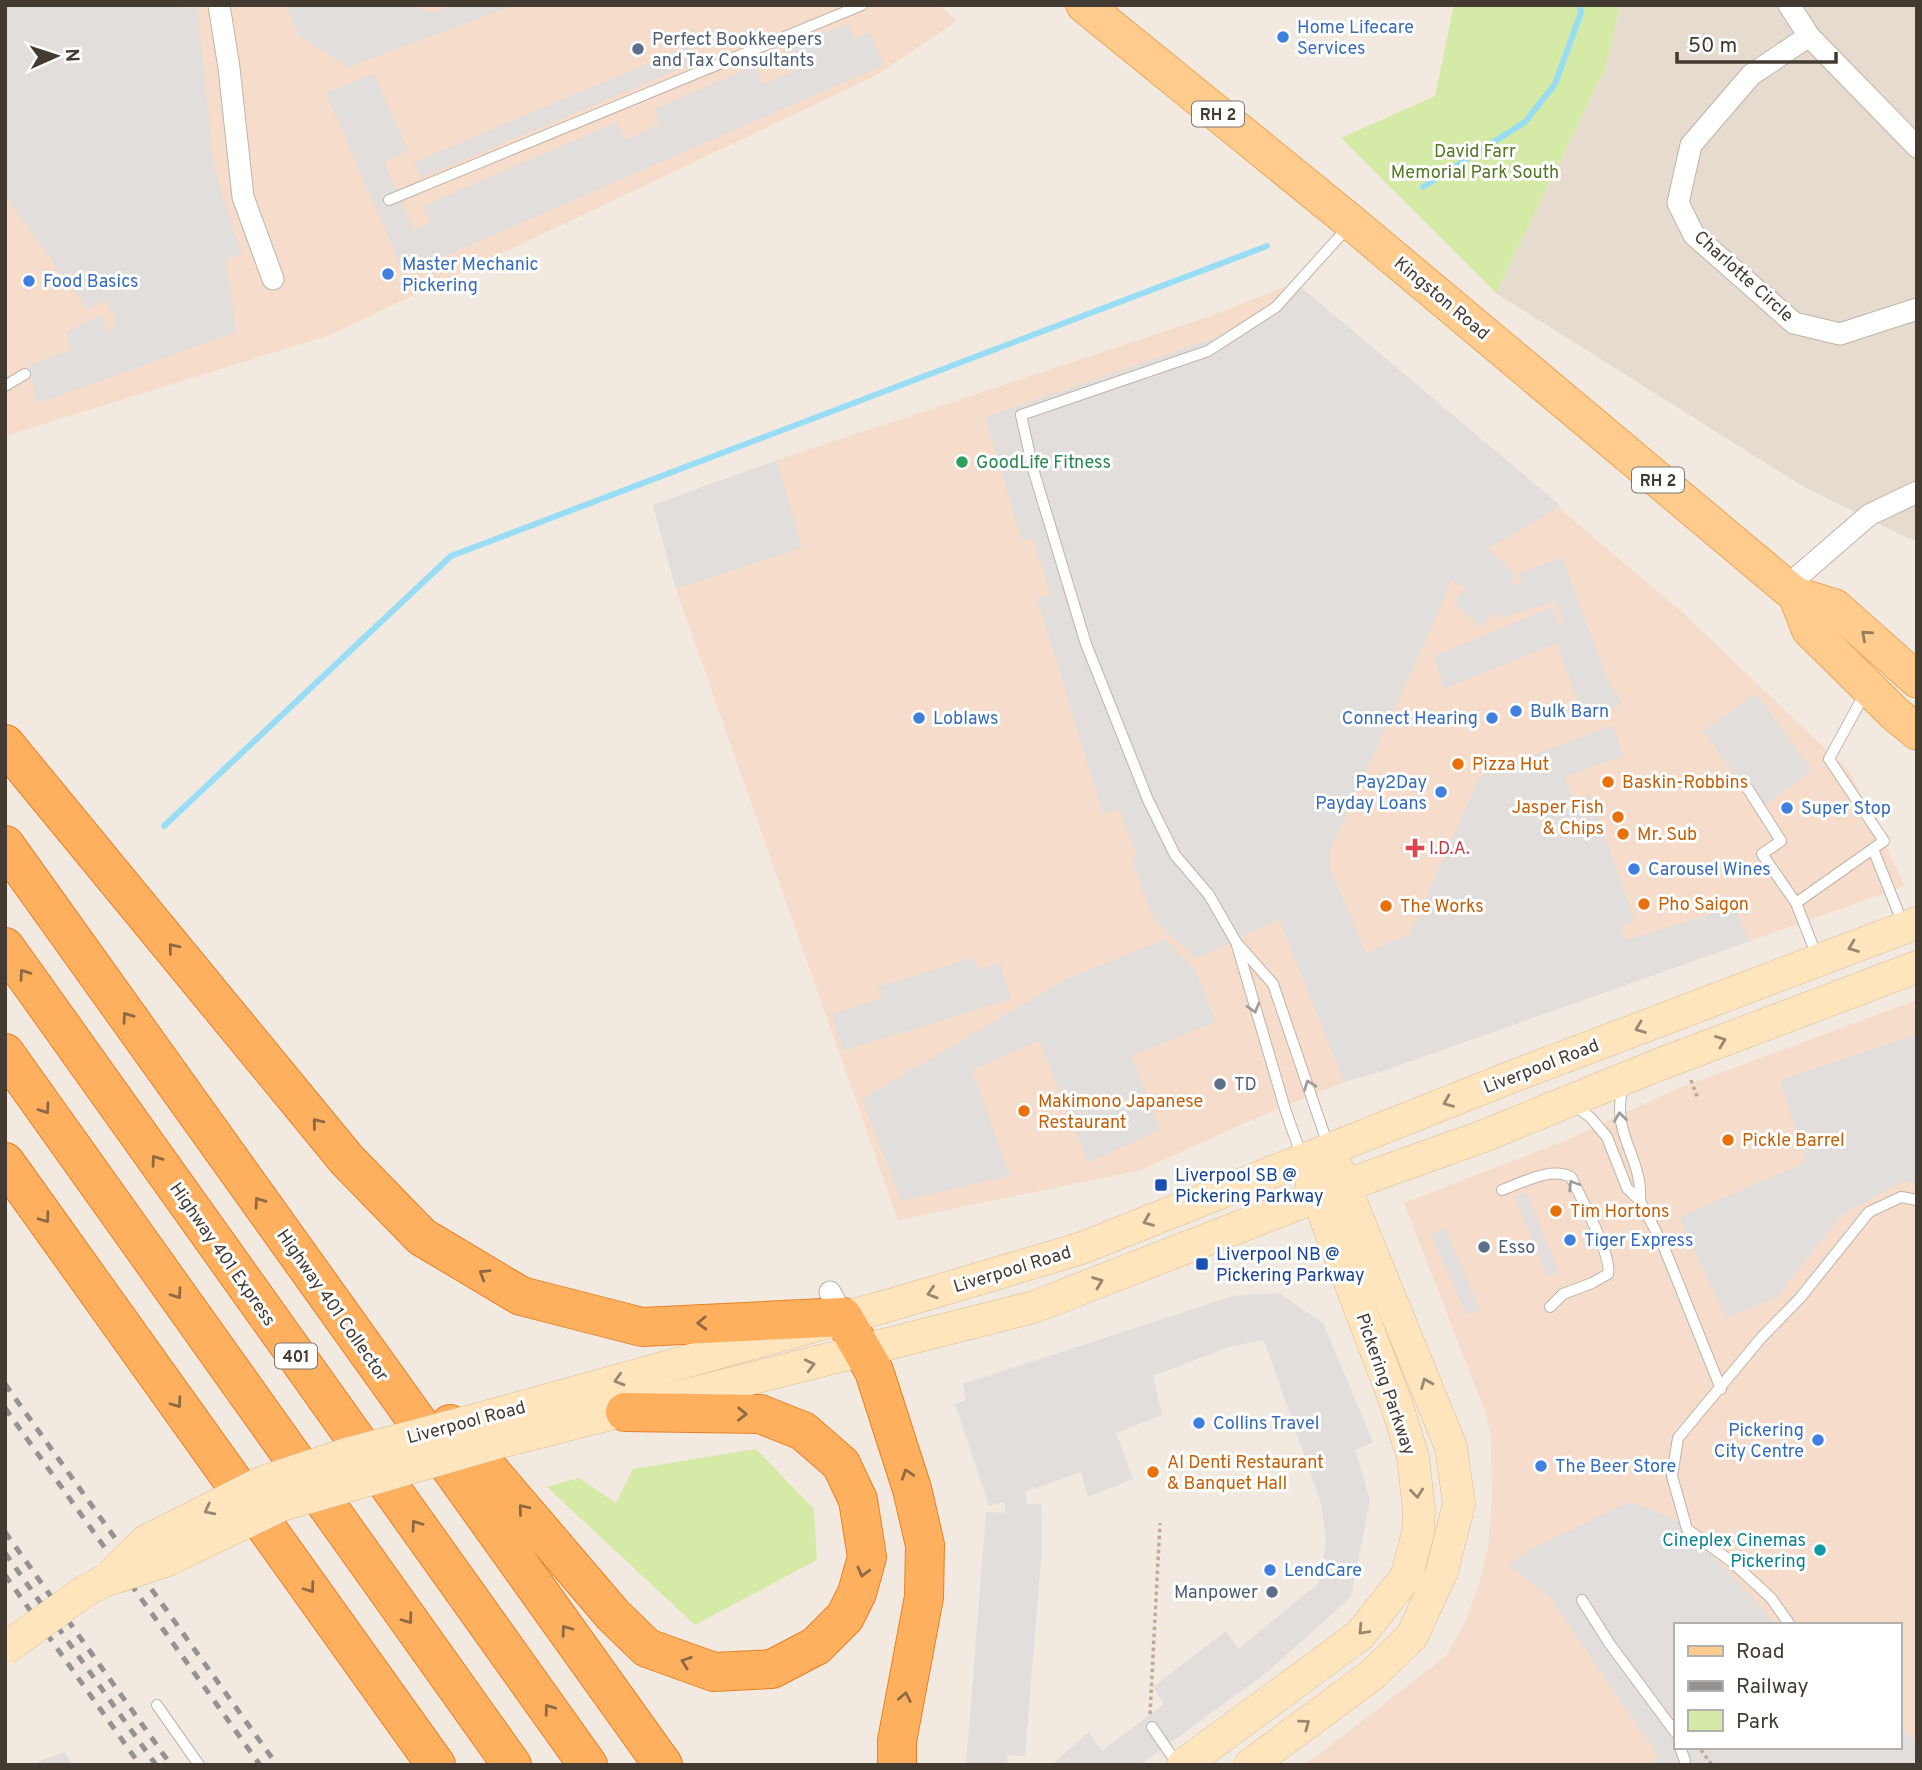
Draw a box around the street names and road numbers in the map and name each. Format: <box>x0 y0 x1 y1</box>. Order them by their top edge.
road number: RH 2 <box>1192 102 1244 126</box>
street label: Charlotte Circle <box>1688 226 1798 328</box>
street label: Kingston Road <box>1388 252 1494 346</box>
road number: RH 2 <box>1632 467 1684 492</box>
street label: Liverpool Road <box>1480 1035 1603 1100</box>
street label: Highway 401 Express <box>164 1179 280 1331</box>
street label: Highway 401 Collector <box>272 1225 394 1385</box>
street label: Liverpool Road <box>951 1242 1074 1299</box>
street label: Pickering Parkway <box>1350 1311 1420 1458</box>
road number: 401 <box>275 1344 317 1368</box>
street label: Liverpool Road <box>404 1397 528 1450</box>

